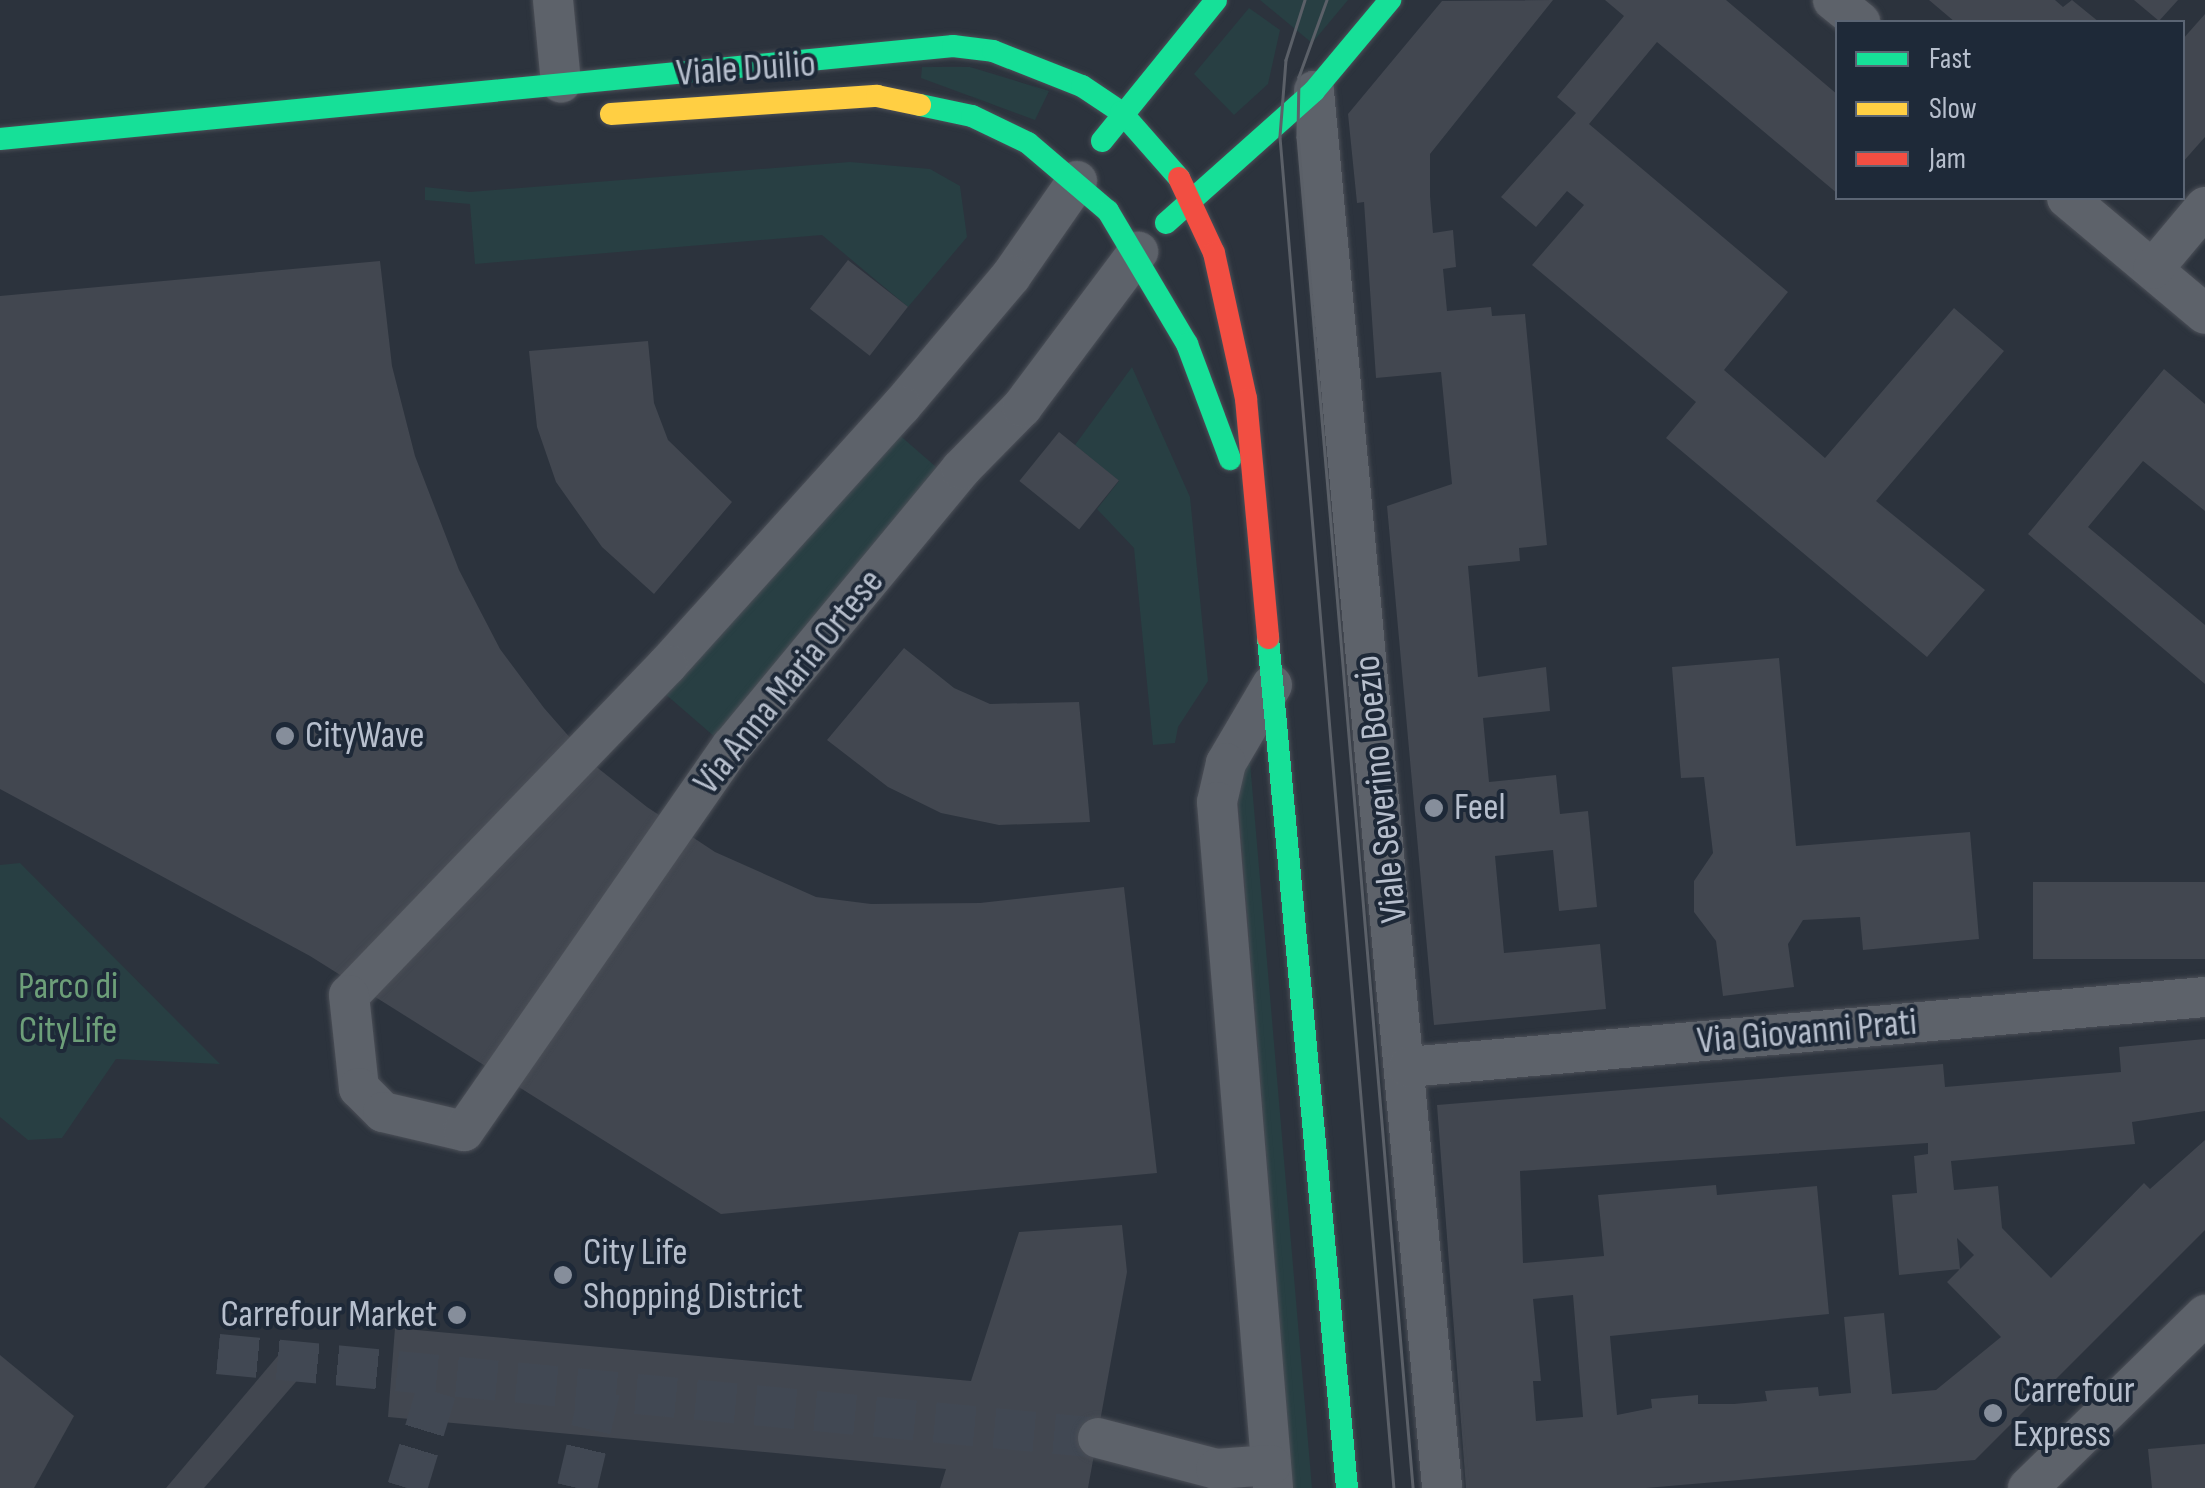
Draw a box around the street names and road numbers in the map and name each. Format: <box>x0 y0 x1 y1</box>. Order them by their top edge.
street label: Viale Duilio <box>675 41 817 97</box>
street label: Via Anna Maria Ortese <box>684 560 894 804</box>
street label: Viale Severino Boezio <box>1344 653 1418 925</box>
street label: Via Giovanni Prati <box>1695 1000 1919 1064</box>

